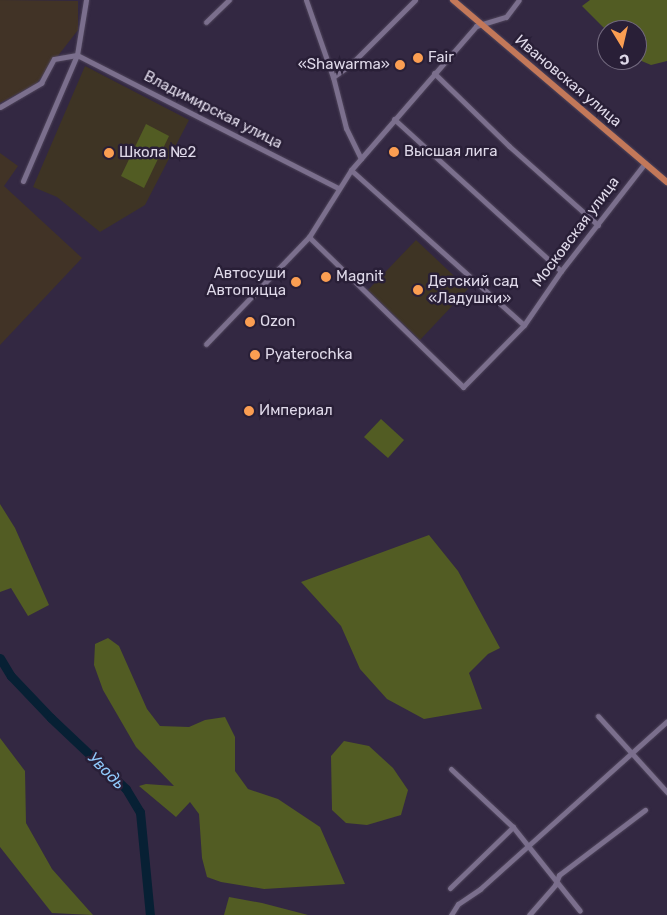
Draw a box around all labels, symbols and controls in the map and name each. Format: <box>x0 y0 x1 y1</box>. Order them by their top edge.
north arrow <box>597 20 647 70</box>
street label: Ивановская улица <box>511 31 625 131</box>
place label: Fair <box>428 49 454 67</box>
text: С <box>618 50 630 68</box>
marker: Fair <box>412 52 424 64</box>
place label: «Shawarma» <box>298 56 390 74</box>
marker: «Shawarma» <box>394 59 406 71</box>
street label: Владимирская улица <box>141 67 285 153</box>
place label: Высшая лига <box>404 143 497 161</box>
place label: Школа №2 <box>119 144 196 162</box>
marker: Высшая лига <box>388 146 400 158</box>
marker: Школа №2 <box>103 147 115 159</box>
street label: Московская улица <box>529 173 623 291</box>
place label: Автосуши Автопицца <box>206 264 286 299</box>
place label: Magnit <box>336 268 384 286</box>
marker: Magnit <box>320 271 332 283</box>
place label: Детский сад «Ладушки» <box>428 272 519 307</box>
marker: Автосуши Автопицца <box>290 276 302 288</box>
marker: Детский сад «Ладушки» <box>412 284 424 296</box>
place label: Ozon <box>260 313 295 331</box>
marker: Ozon <box>244 316 256 328</box>
place label: Pyaterochka <box>265 346 353 364</box>
marker: Pyaterochka <box>249 349 261 361</box>
place label: Империал <box>259 402 333 420</box>
marker: Империал <box>243 405 255 417</box>
water label: Уводь <box>84 749 128 793</box>

